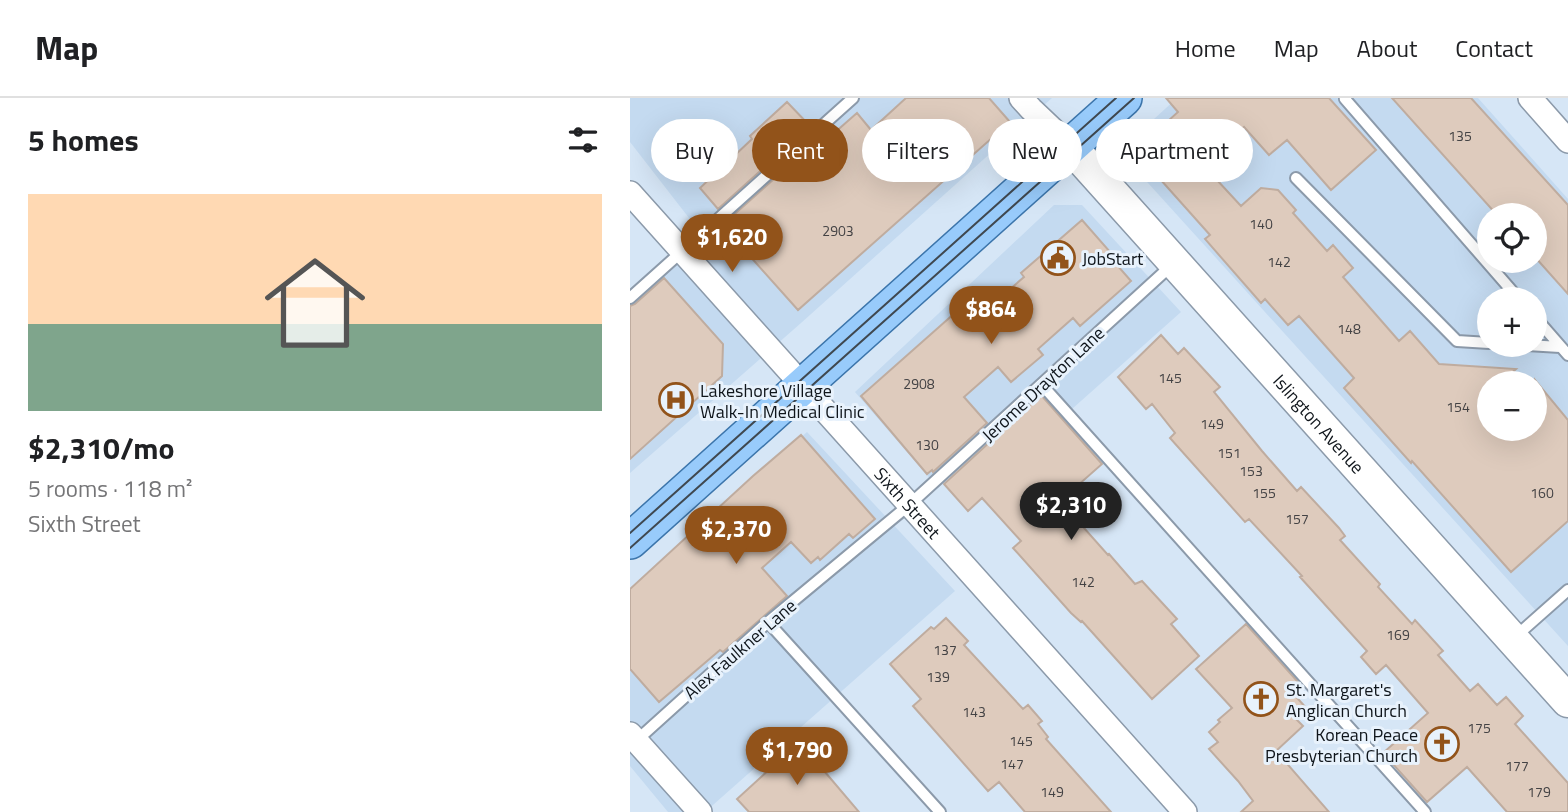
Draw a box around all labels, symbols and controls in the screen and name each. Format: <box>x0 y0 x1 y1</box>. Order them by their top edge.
text: Map <box>35 23 98 73</box>
text: Home <box>1175 30 1236 66</box>
text: Map <box>1274 30 1319 66</box>
text: About <box>1357 30 1417 66</box>
text: Contact <box>1455 30 1533 66</box>
text: 5 homes <box>28 117 139 163</box>
chip: Buy <box>651 119 738 182</box>
chip: Rent <box>752 119 848 182</box>
chip: Filters <box>862 119 974 182</box>
chip: New <box>988 119 1082 182</box>
chip: Apartment <box>1096 119 1253 182</box>
icon: filters <box>564 121 602 159</box>
house number: 135 <box>1448 125 1472 146</box>
map controls <box>1477 203 1547 441</box>
button: locate <box>1477 203 1547 273</box>
house number: 140 <box>1249 213 1273 234</box>
pin: $1,620 <box>675 214 789 274</box>
text: $1,620 <box>697 219 767 254</box>
house number: 2903 <box>822 220 854 241</box>
public building icon: JobStart <box>1039 239 1077 277</box>
icon: home <box>252 240 378 366</box>
place label: JobStart <box>1082 245 1144 272</box>
house number: 142 <box>1267 251 1291 272</box>
pin: $864 <box>950 286 1032 346</box>
button: + <box>1477 287 1547 357</box>
text: $864 <box>965 291 1017 326</box>
house number: 148 <box>1337 318 1361 339</box>
street label: Jerome Drayton Lane <box>976 320 1110 448</box>
house number: 145 <box>1158 367 1182 388</box>
street label: Islington Avenue <box>1267 368 1371 479</box>
button: − <box>1477 371 1547 441</box>
house number: 2908 <box>903 373 935 394</box>
place label: Lakeshore Village Walk-In Medical Clinic <box>700 377 865 425</box>
hospital icon: Lakeshore Village Walk-In Medical Clinic <box>657 381 695 419</box>
house number: 154 <box>1446 396 1470 417</box>
house number: 149 <box>1200 413 1224 434</box>
text: $2,310/mo <box>28 425 174 471</box>
house number: 130 <box>915 434 939 455</box>
house number: 151 <box>1217 442 1241 463</box>
house number: 153 <box>1239 460 1263 481</box>
street label: Sixth Street <box>868 461 948 545</box>
text: 5 rooms · 118 m² <box>28 471 192 506</box>
pin: $2,310 <box>1014 482 1128 542</box>
house number: 155 <box>1252 482 1276 503</box>
house number: 160 <box>1530 482 1554 503</box>
text: $2,310 <box>1036 487 1106 522</box>
text: Sixth Street <box>28 506 141 541</box>
pin: $2,370 <box>679 506 793 566</box>
house number: 157 <box>1285 508 1309 529</box>
text: $2,370 <box>701 511 771 546</box>
house number: 142 <box>1071 571 1095 592</box>
street label: Alex Faulkner Lane <box>678 592 802 706</box>
house number: 169 <box>1386 624 1410 645</box>
house number: 137 <box>933 639 957 660</box>
house number: 139 <box>926 666 950 687</box>
place label: St. Margaret's Anglican Church <box>1286 676 1407 724</box>
church icon: St. Margaret's Anglican Church <box>1242 680 1280 718</box>
house number: 143 <box>962 701 986 722</box>
house number: 175 <box>1467 717 1491 738</box>
place label: Korean Peace Presbyterian Church <box>1265 721 1418 769</box>
church icon: Korean Peace Presbyterian Church <box>1423 725 1461 763</box>
pin: $1,790 <box>740 728 854 787</box>
house number: 145 <box>1009 730 1033 751</box>
text: $1,790 <box>762 732 832 767</box>
house number: 147 <box>1000 753 1024 774</box>
house number: 177 <box>1505 755 1529 776</box>
house number: 149 <box>1040 781 1064 802</box>
house number: 179 <box>1527 781 1551 802</box>

